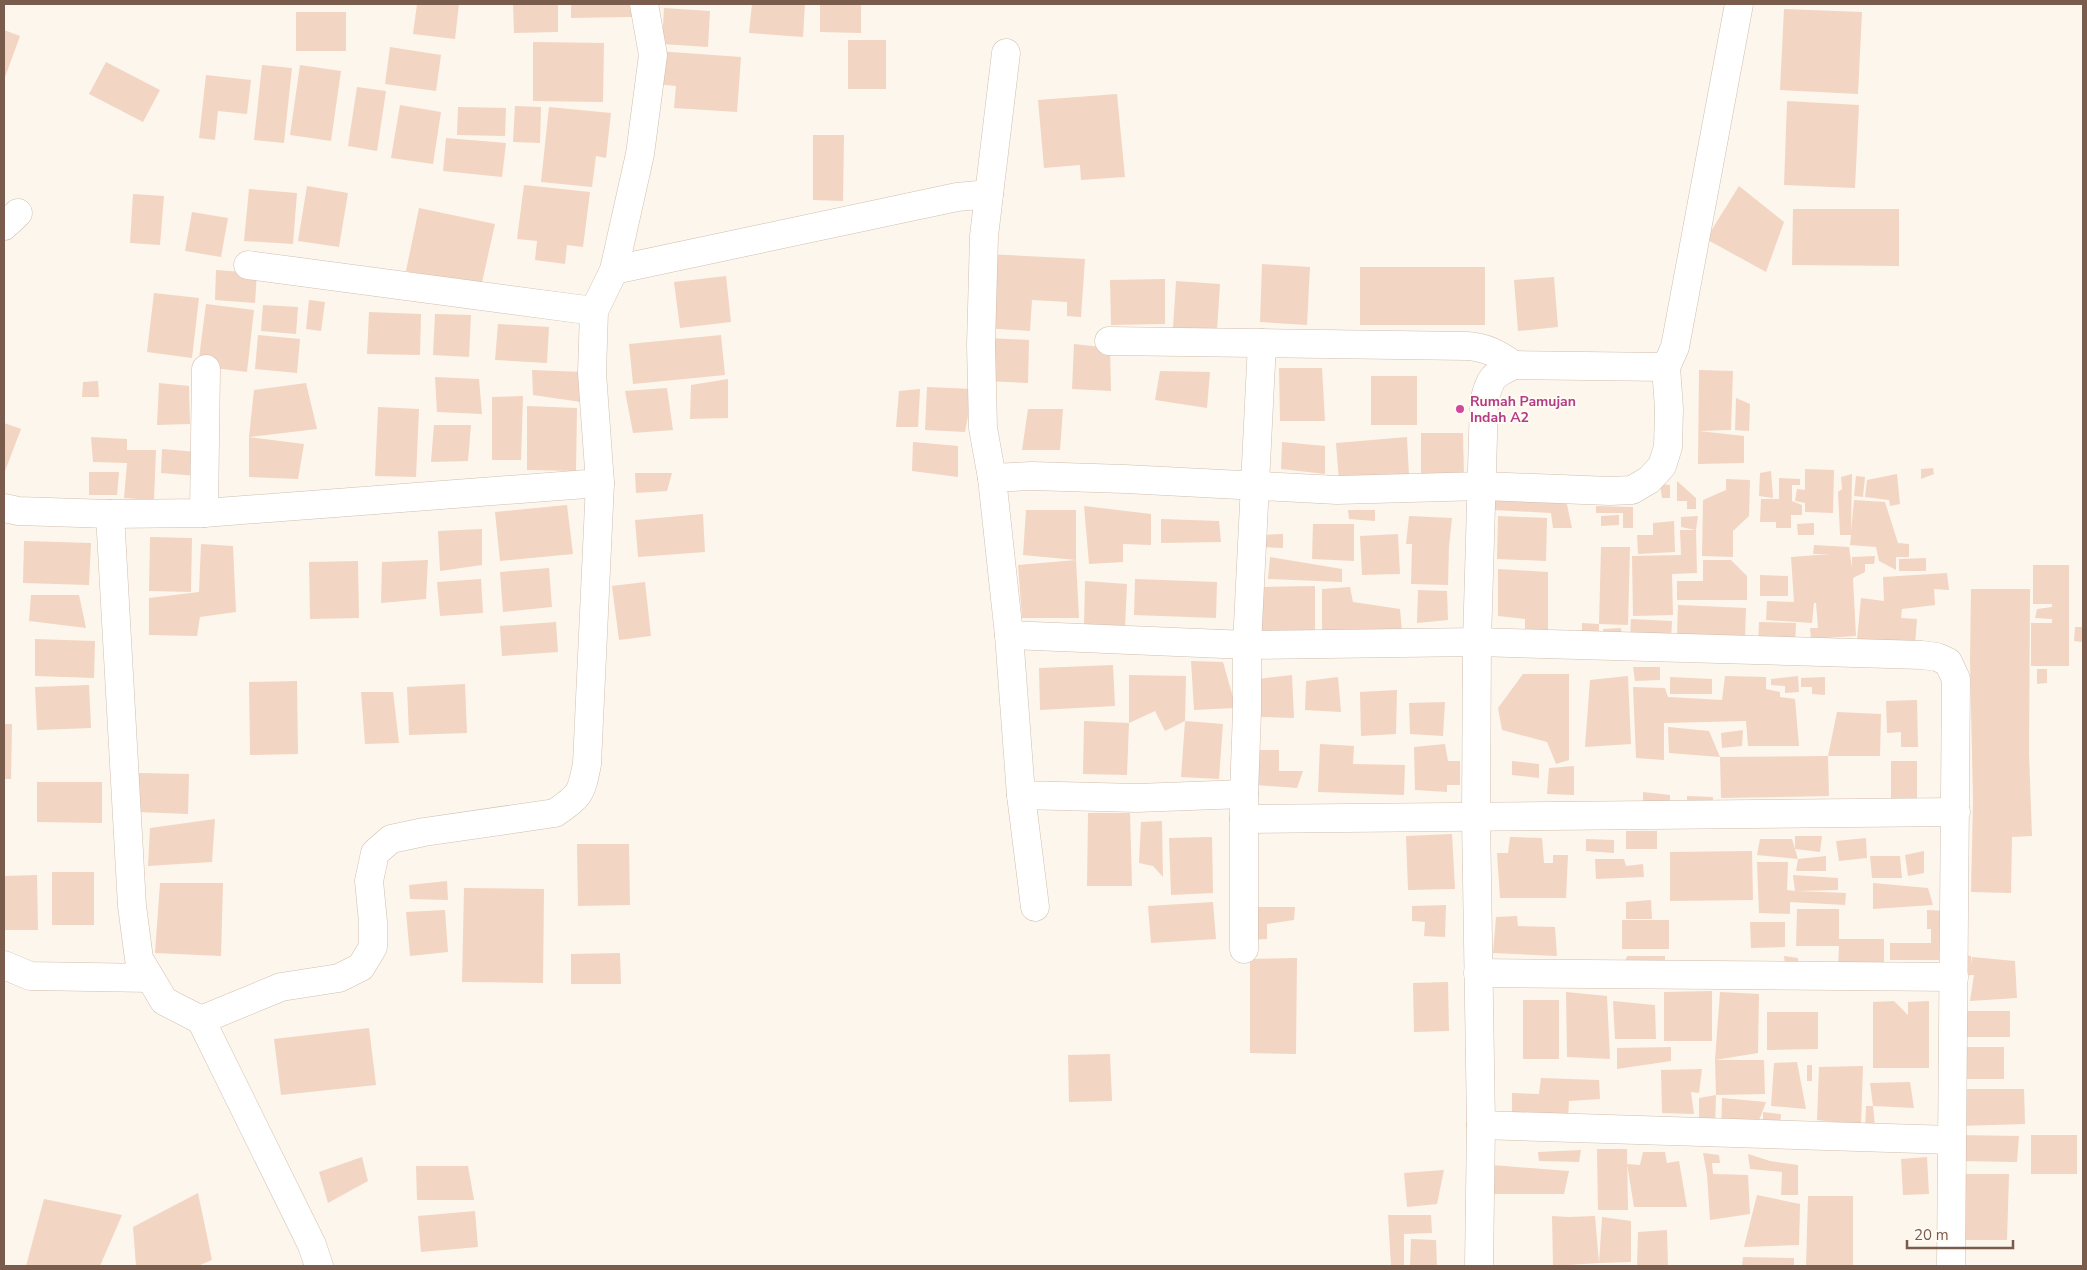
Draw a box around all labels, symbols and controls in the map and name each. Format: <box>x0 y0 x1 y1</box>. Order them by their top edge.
place label: Rumah Pamujan Indah A2 <box>1470 392 1576 427</box>
marker: Rumah Pamujan Indah A2 <box>1454 403 1466 415</box>
scale bar <box>1907 1218 2013 1250</box>
text: 20 m <box>1914 1225 1949 1245</box>

